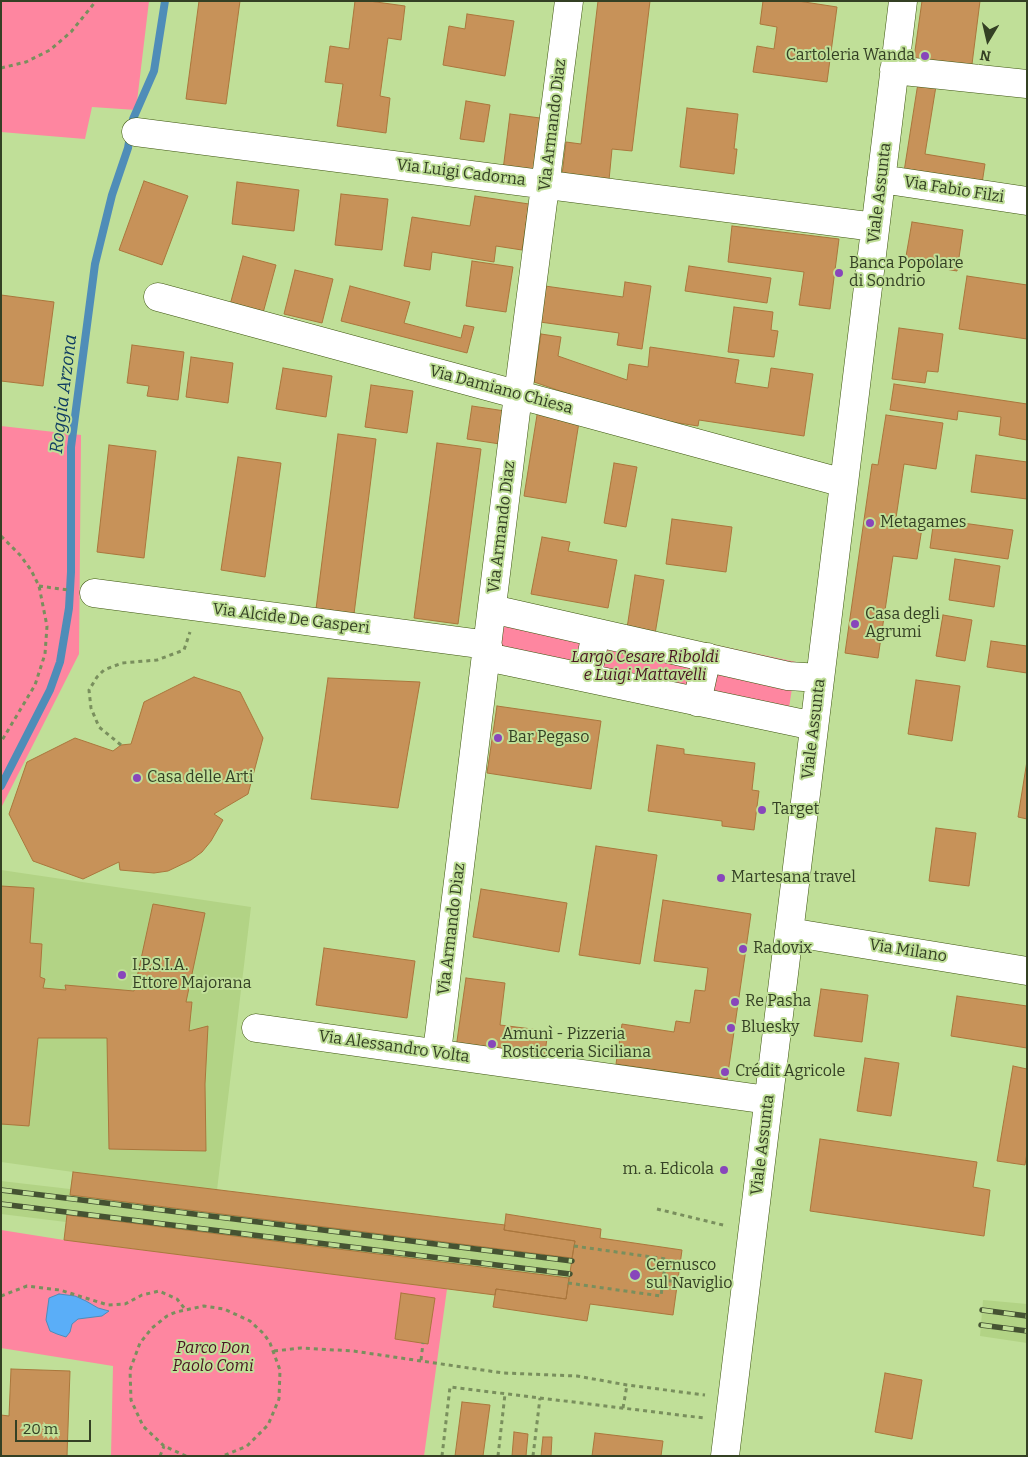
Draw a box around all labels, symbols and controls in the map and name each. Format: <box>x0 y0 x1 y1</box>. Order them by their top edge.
north arrow <box>963 15 1013 65</box>
place label: Cartoleria Wanda <box>786 46 915 66</box>
text: N <box>979 46 992 65</box>
marker: Cartoleria Wanda <box>919 50 931 62</box>
street label: Via Armando Diaz <box>535 58 571 192</box>
street label: Viale Assunta <box>864 142 896 244</box>
street label: Via Luigi Cadorna <box>395 156 527 190</box>
street label: Via Fabio Filzi <box>903 173 1005 207</box>
place label: Banca Popolare di Sondrio <box>849 254 963 292</box>
marker: Banca Popolare di Sondrio <box>833 267 845 279</box>
water label: Roggia Arzona <box>46 333 82 455</box>
street label: Via Damiano Chiesa <box>427 362 575 418</box>
street label: Via Armando Diaz <box>484 460 520 594</box>
place label: Metagames <box>880 513 966 533</box>
marker: Metagames <box>864 517 876 529</box>
street label: Via Alcide De Gasperi <box>211 600 371 638</box>
place label: Casa degli Agrumi <box>865 605 940 643</box>
marker: Casa degli Agrumi <box>849 618 861 630</box>
park label: Largo Cesare Riboldi e Luigi Mattavelli <box>571 648 719 686</box>
street label: Viale Assunta <box>798 678 830 780</box>
place label: Bar Pegaso <box>508 728 589 748</box>
marker: Bar Pegaso <box>492 732 504 744</box>
place label: Casa delle Arti <box>147 768 253 788</box>
marker: Casa delle Arti <box>131 772 143 784</box>
place label: Target <box>772 800 819 820</box>
marker: Target <box>756 804 768 816</box>
street label: Via Armando Diaz <box>434 862 470 996</box>
place label: Martesana travel <box>731 868 856 888</box>
marker: Martesana travel <box>715 872 727 884</box>
street label: Via Milano <box>868 935 948 967</box>
place label: Radovix <box>753 939 812 959</box>
marker: Radovix <box>737 943 749 955</box>
place label: I.P.S.I.A. Ettore Majorana <box>132 956 251 994</box>
marker: I.P.S.I.A. Ettore Majorana <box>116 969 128 981</box>
place label: Re Pasha <box>745 992 811 1012</box>
marker: Re Pasha <box>729 996 741 1008</box>
place label: Bluesky <box>741 1018 799 1038</box>
marker: Bluesky <box>725 1022 737 1034</box>
place label: Amunì - Pizzeria Rosticceria Siciliana <box>502 1025 651 1063</box>
street label: Via Alessandro Volta <box>317 1027 471 1067</box>
marker: Amunì - Pizzeria Rosticceria Siciliana <box>486 1038 498 1050</box>
place label: Crédit Agricole <box>735 1062 845 1082</box>
marker: Crédit Agricole <box>719 1066 731 1078</box>
street label: Viale Assunta <box>747 1094 779 1196</box>
place label: m. a. Edicola <box>622 1160 714 1180</box>
marker: m. a. Edicola <box>718 1164 730 1176</box>
place label: Cernusco sul Naviglio <box>646 1256 733 1294</box>
marker: Cernusco sul Naviglio <box>628 1268 642 1282</box>
park label: Parco Don Paolo Comi <box>173 1339 253 1377</box>
scale bar <box>18 1410 94 1442</box>
text: 20 m <box>23 1420 58 1438</box>

